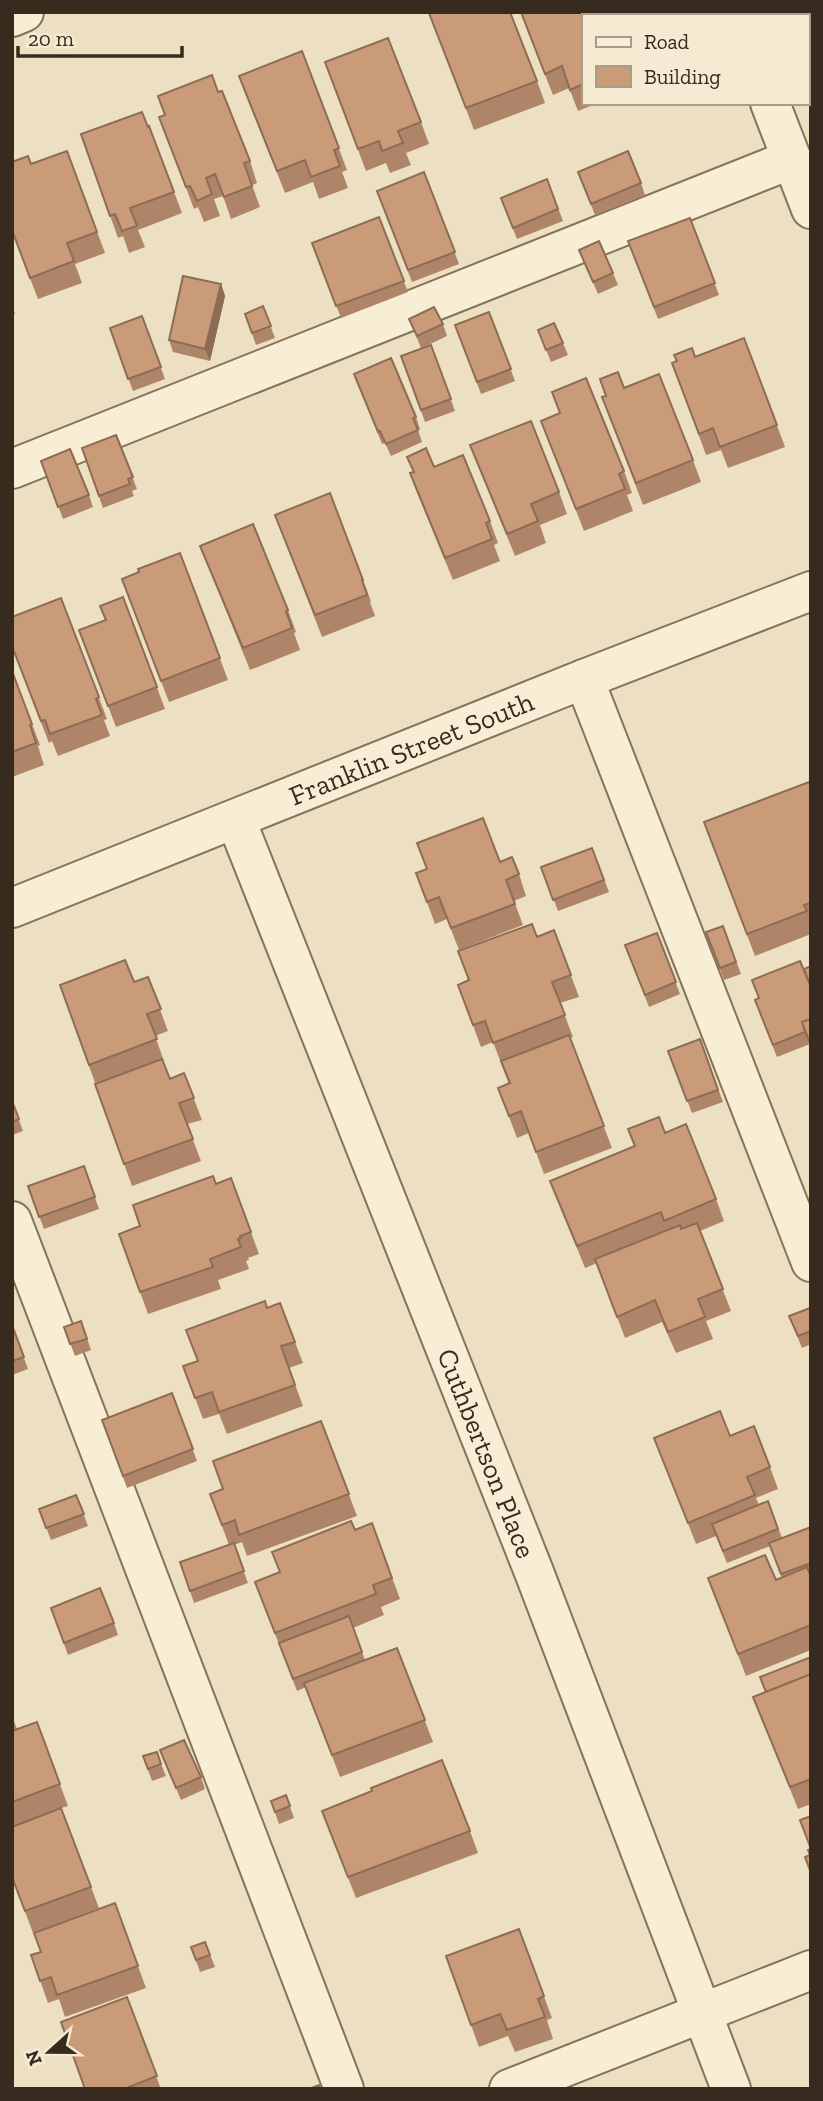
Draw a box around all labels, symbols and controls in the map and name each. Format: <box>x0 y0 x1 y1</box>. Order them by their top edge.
scale bar <box>18 14 182 58</box>
legend <box>582 14 809 105</box>
text: 20 m <box>28 26 74 51</box>
text: Road <box>644 29 690 54</box>
text: Building <box>644 64 721 89</box>
street label: Franklin Street South <box>284 685 539 812</box>
street label: Cuthbertson Place <box>430 1344 543 1563</box>
north arrow <box>14 2017 84 2087</box>
text: N <box>20 2047 47 2069</box>

